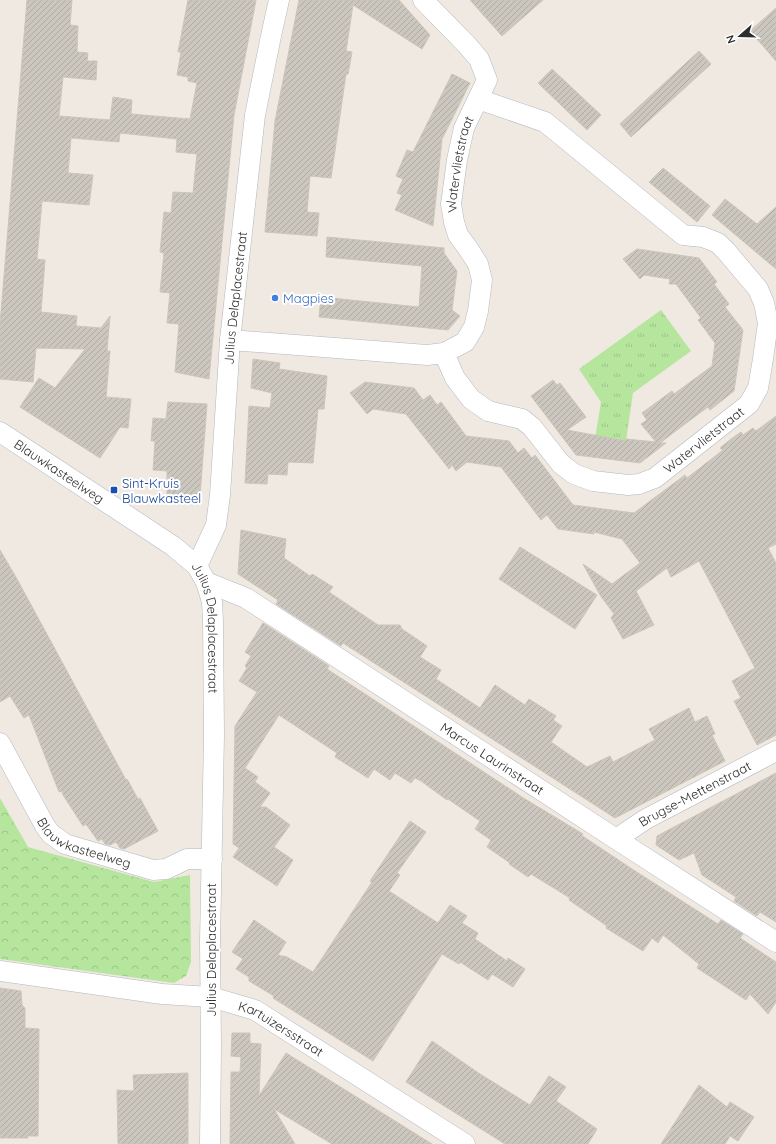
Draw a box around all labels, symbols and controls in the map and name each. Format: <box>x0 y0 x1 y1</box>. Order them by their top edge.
north arrow <box>720 16 760 56</box>
text: N <box>723 33 739 46</box>
street label: Watervlietstraat <box>442 113 477 213</box>
street label: Julius Delaplacestraat <box>220 231 250 365</box>
place label: Magpies <box>283 290 334 306</box>
marker: Magpies <box>270 293 280 303</box>
street label: Watervlietstraat <box>660 403 747 476</box>
street label: Blauwkasteelweg <box>11 436 107 506</box>
place label: Sint-Kruis Blauwkasteel <box>122 475 201 506</box>
marker: Sint-Kruis Blauwkasteel <box>109 485 119 495</box>
street label: Julius Delaplacestraat <box>188 559 222 693</box>
street label: Marcus Laurinstraat <box>438 719 547 798</box>
street label: Brugse-Mettenstraat <box>635 758 754 830</box>
street label: Blauwkasteelweg <box>34 815 133 871</box>
street label: Julius Delaplacestraat <box>203 883 219 1017</box>
street label: Kartuizersstraat <box>237 998 327 1060</box>

